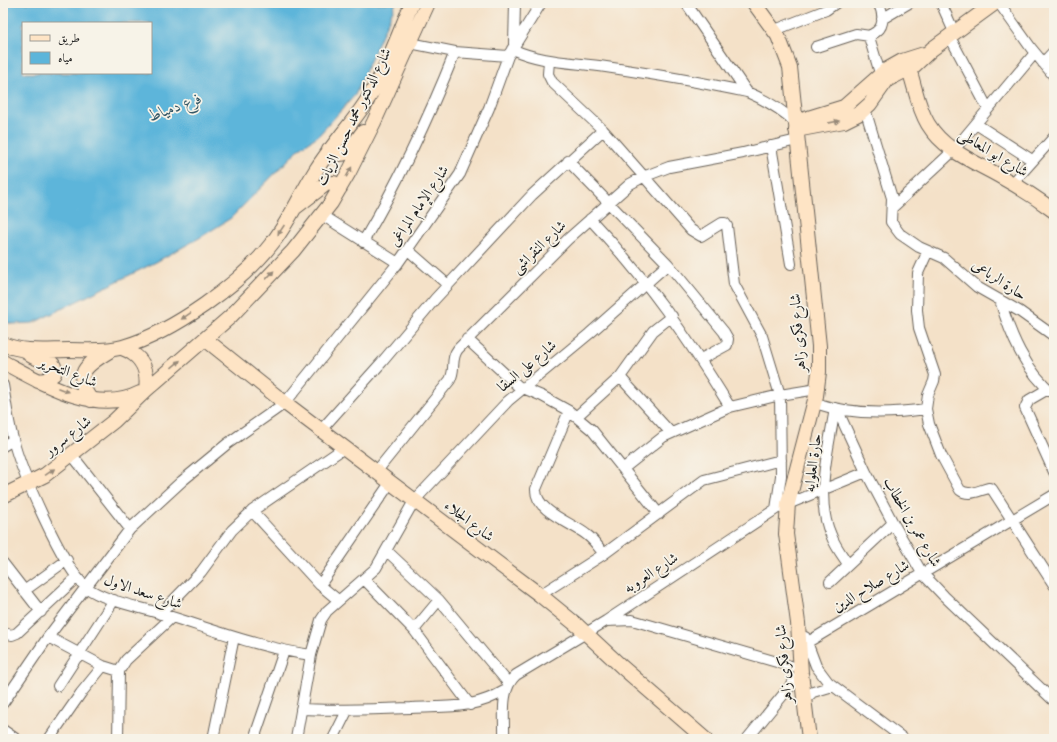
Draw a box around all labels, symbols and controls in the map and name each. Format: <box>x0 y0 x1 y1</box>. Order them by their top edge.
legend <box>22 22 152 74</box>
text: طريق <box>58 31 80 46</box>
street label: شارع الدكتور محمد حسن الزيات <box>312 45 398 190</box>
text: مياه <box>58 51 73 66</box>
water label: فرع دمياط <box>145 88 206 129</box>
one-way arrow <box>828 119 840 125</box>
street label: شارع ابو المعاطى <box>953 125 1031 184</box>
street label: شارع الإمام المراغى <box>385 162 456 252</box>
one-way arrow <box>345 166 352 178</box>
street label: شارع النقراشى <box>508 216 572 280</box>
one-way arrow <box>277 224 285 235</box>
street label: حارة الرباعى <box>968 255 1030 305</box>
one-way arrow <box>266 270 275 281</box>
street label: شارع فكرى زاهر <box>786 293 813 375</box>
one-way arrow <box>181 312 191 320</box>
street label: شارع على السقا <box>493 336 562 399</box>
street label: شارع التحرير <box>33 351 100 395</box>
one-way arrow <box>170 360 181 369</box>
one-way arrow <box>58 388 70 394</box>
street label: شارع سرور <box>39 412 97 464</box>
street label: حارة العلوايه <box>800 433 826 493</box>
one-way arrow <box>45 468 55 476</box>
street label: شارع عمر بن الخطاب <box>876 474 945 572</box>
street label: شارع الجلاء <box>438 496 498 548</box>
street label: شارع العروبه <box>620 548 684 600</box>
street label: شارع صلاح الدين <box>829 556 914 619</box>
street label: شارع سعد الاول <box>101 570 185 616</box>
street label: شارع فكرى زاهر <box>771 623 800 706</box>

